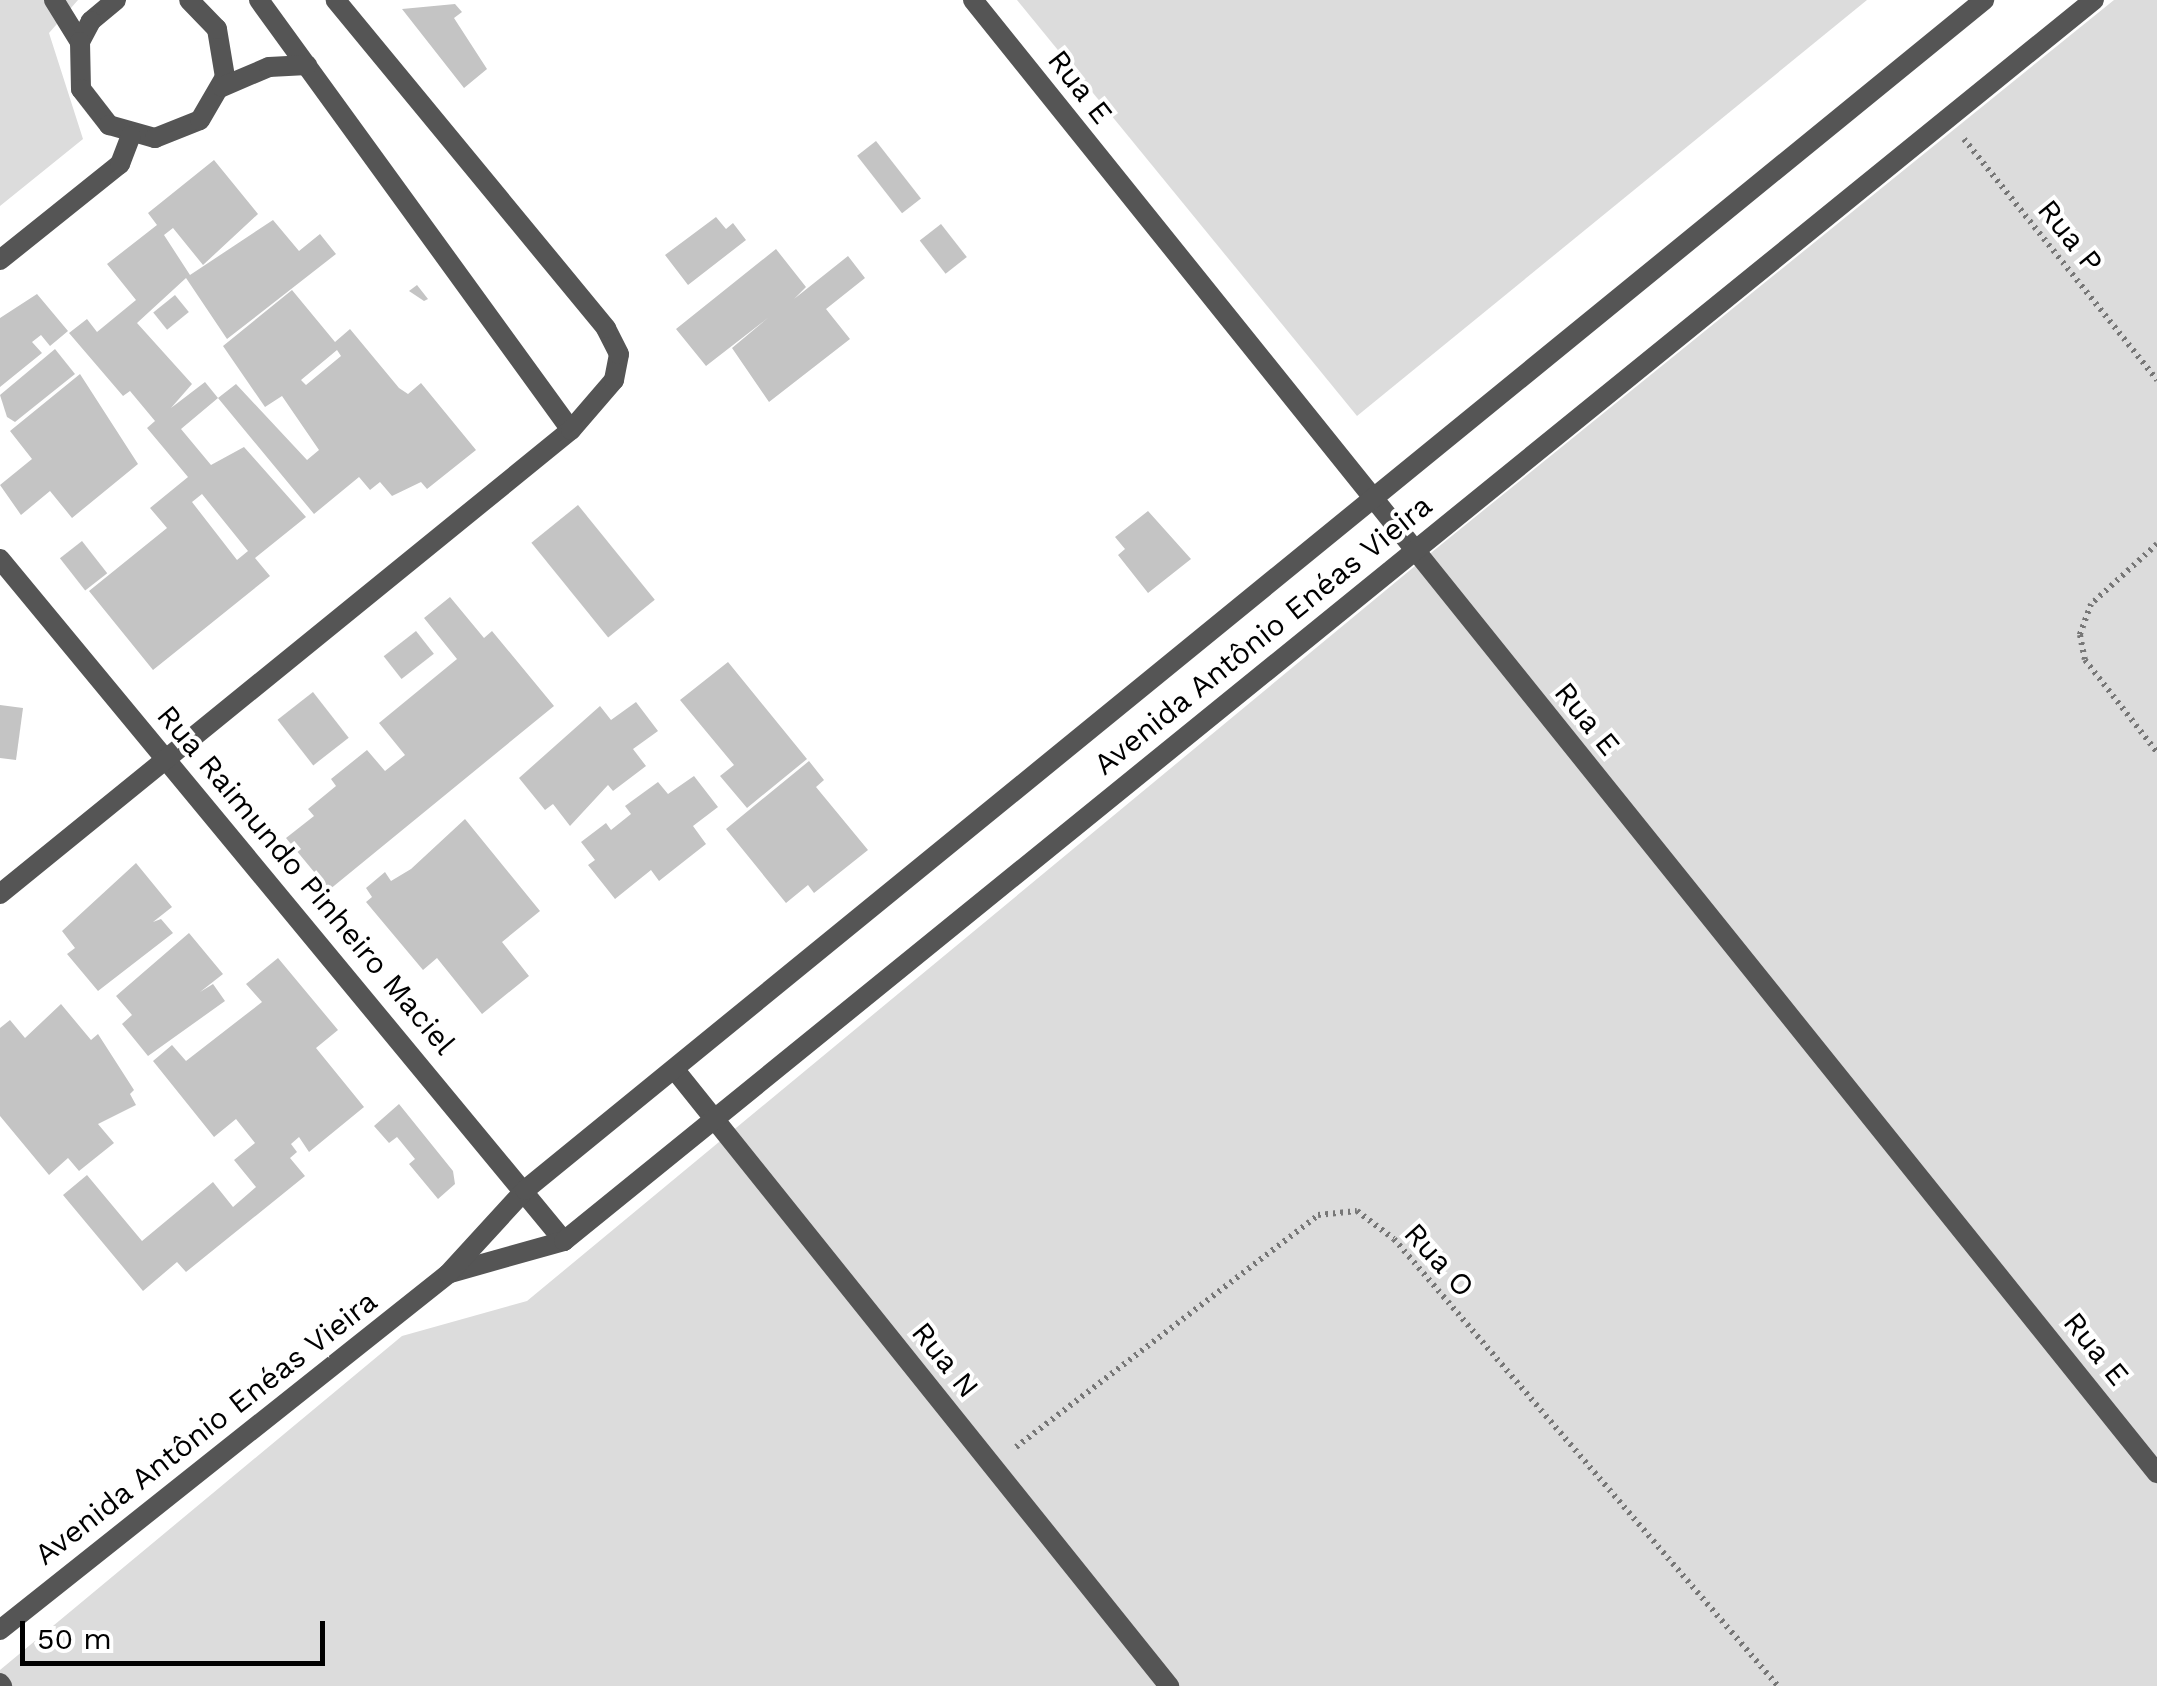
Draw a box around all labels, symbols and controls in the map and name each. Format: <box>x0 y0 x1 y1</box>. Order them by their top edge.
street label: Rua E <box>1040 43 1120 131</box>
street label: Rua P <box>2030 192 2110 280</box>
street label: Avenida Antônio Enéas Vieira <box>1086 487 1440 783</box>
street label: Rua E <box>1546 675 1628 763</box>
street label: Rua Raimundo Pinheiro Maciel <box>149 698 463 1062</box>
street label: Rua O <box>1396 1215 1482 1305</box>
street label: Avenida Antônio Enéas Vieira <box>27 1282 385 1574</box>
street label: Rua E <box>2055 1305 2137 1393</box>
street label: Rua N <box>904 1315 986 1405</box>
scale bar <box>25 1601 330 1663</box>
text: 50 m <box>37 1621 112 1656</box>

